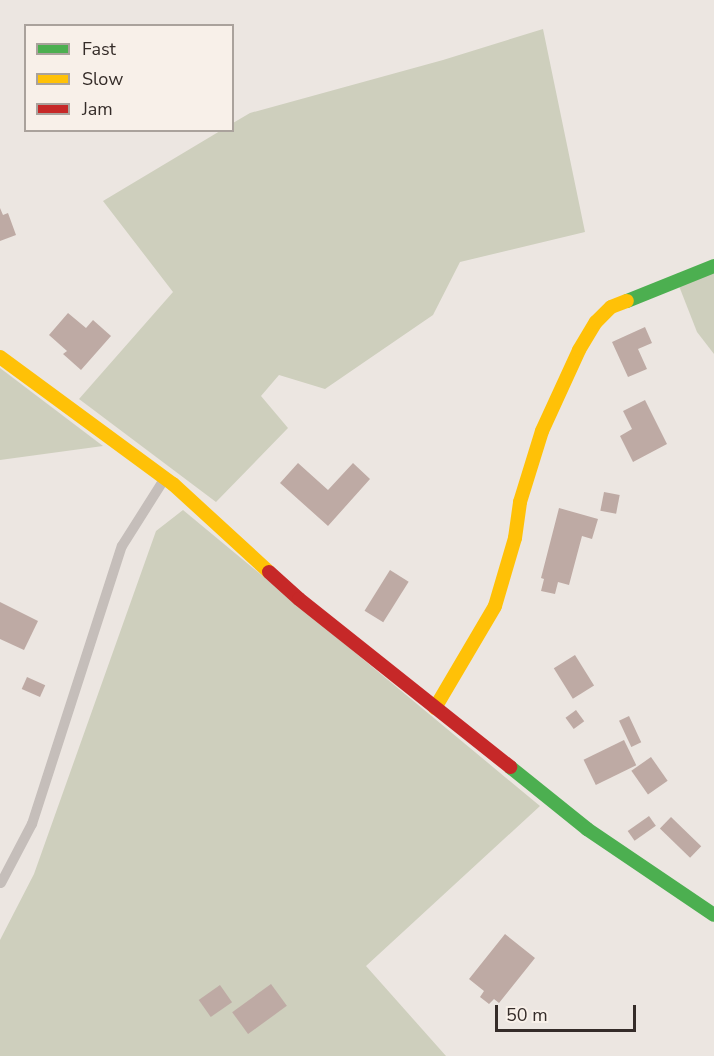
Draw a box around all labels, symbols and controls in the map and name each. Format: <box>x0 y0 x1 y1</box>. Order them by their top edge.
legend <box>24 24 234 132</box>
text: Fast <box>82 37 116 61</box>
text: Slow <box>82 67 123 91</box>
text: Jam <box>82 97 113 121</box>
scale bar <box>498 993 639 1031</box>
text: 50 m <box>506 1003 548 1027</box>

